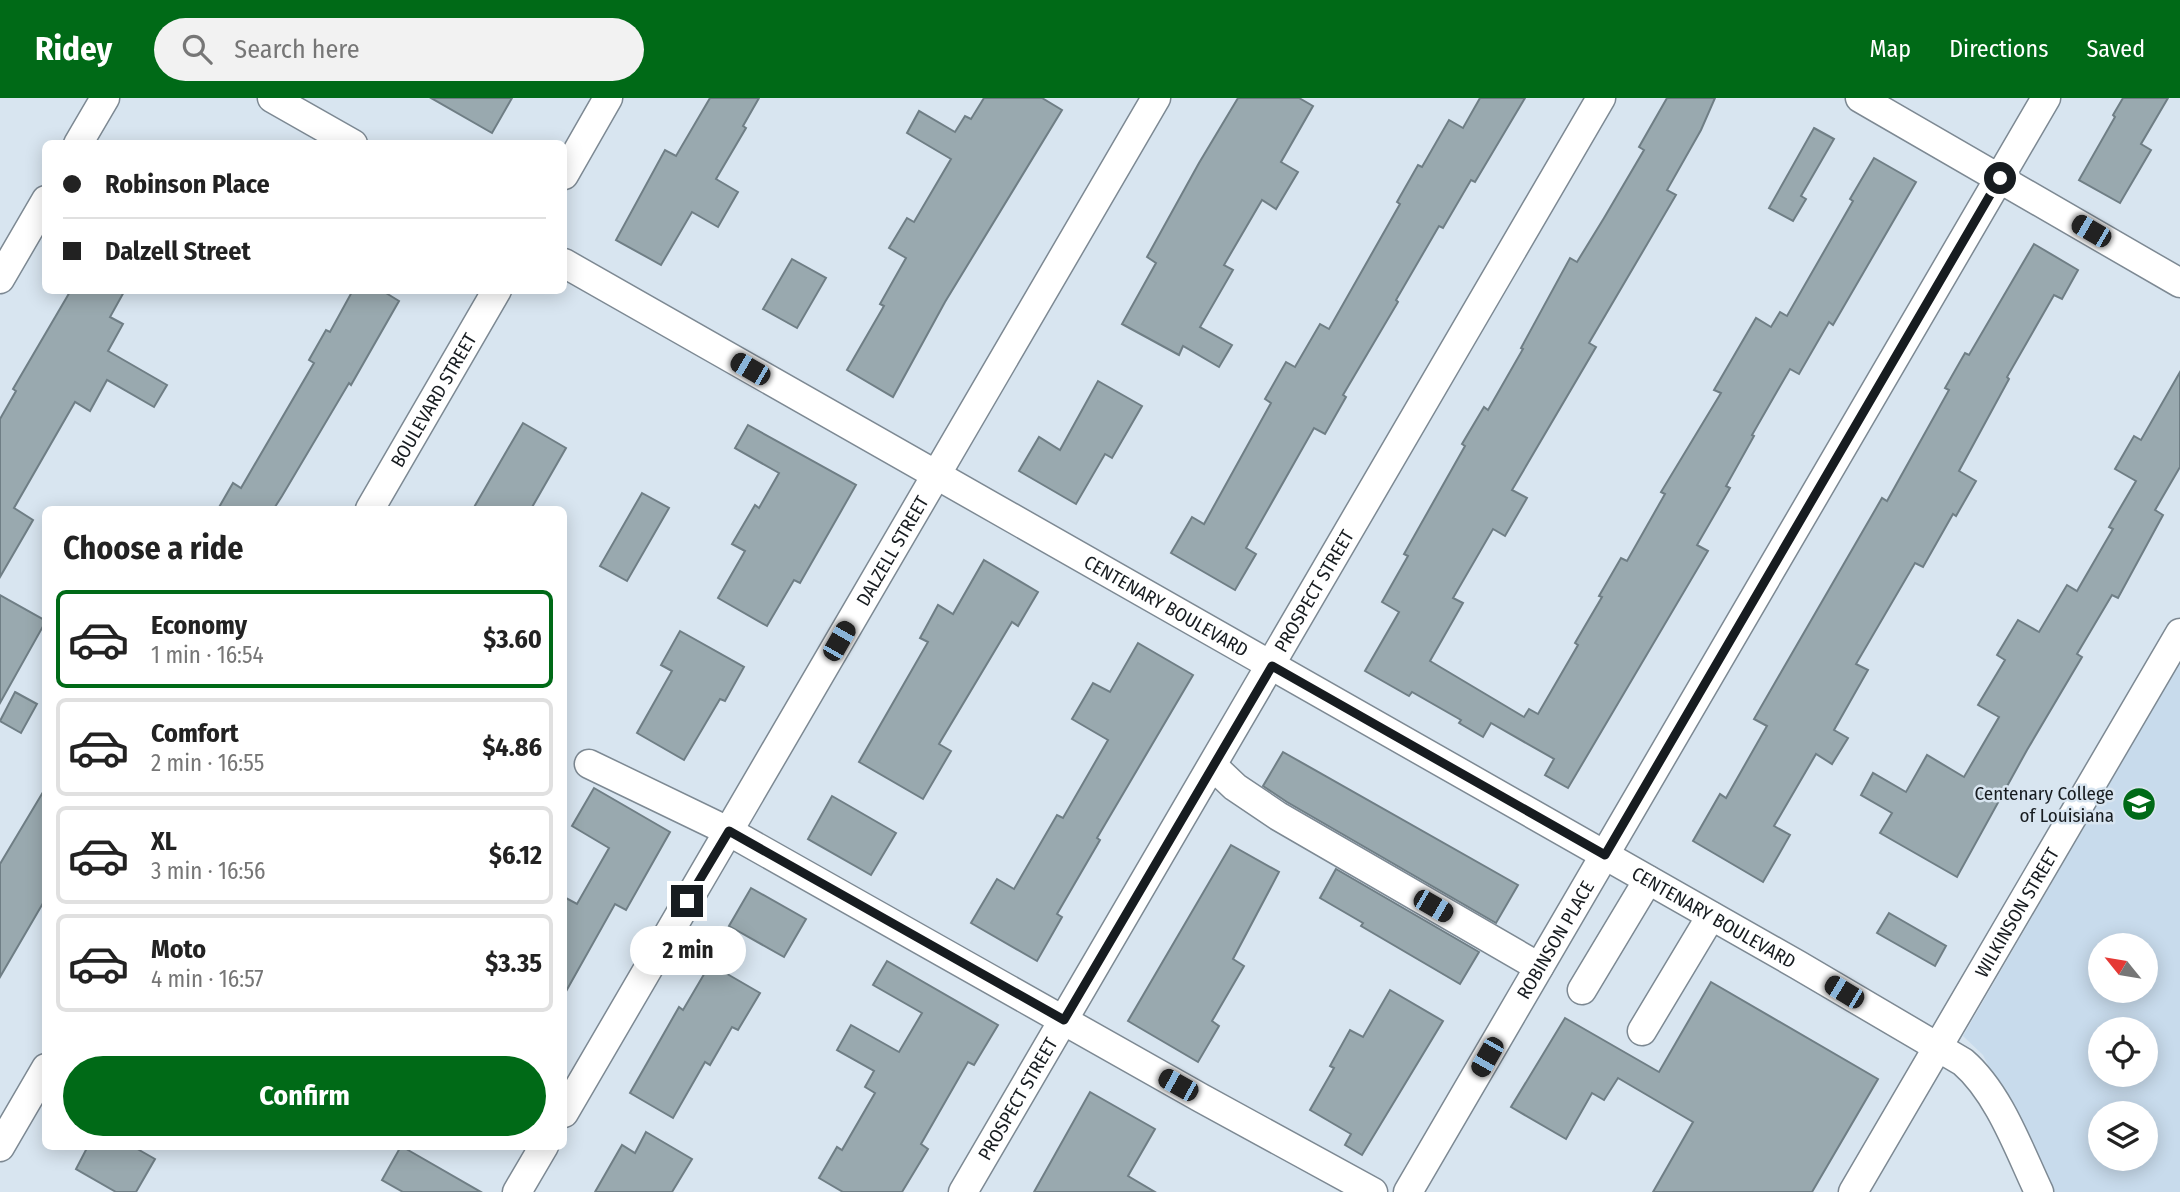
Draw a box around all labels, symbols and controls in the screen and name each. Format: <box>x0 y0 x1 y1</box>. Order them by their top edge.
search box <box>154 18 644 81</box>
text: Ridey <box>35 29 112 69</box>
icon: search <box>178 30 216 68</box>
text: Search here <box>234 34 360 65</box>
text: Map <box>1870 35 1911 63</box>
text: Directions <box>1949 35 2048 63</box>
text: Saved <box>2086 35 2145 63</box>
route start <box>1984 162 2016 194</box>
text: Robinson Place <box>105 169 270 200</box>
car <box>2068 211 2115 251</box>
text: Dalzell Street <box>105 236 251 267</box>
street label: BOULEVARD STREET <box>386 329 482 471</box>
car <box>727 349 774 389</box>
street label: DALZELL STREET <box>851 492 934 610</box>
street label: PROSPECT STREET <box>1269 526 1359 656</box>
text: Choose a ride <box>63 529 244 567</box>
street label: CENTENARY BOULEVARD <box>1080 550 1252 662</box>
icon: car <box>67 608 130 671</box>
text: Economy <box>151 610 247 641</box>
car <box>820 618 859 664</box>
text: $3.60 <box>483 624 542 655</box>
text: 1 min · 16:54 <box>151 641 264 669</box>
icon: car <box>67 716 130 779</box>
text: Comfort <box>151 718 239 749</box>
text: $4.86 <box>482 732 542 763</box>
text: 2 min · 16:55 <box>151 749 264 777</box>
place label: Centenary College of Louisiana <box>1975 782 2114 827</box>
school or university icon: Centenary College of Louisiana <box>2120 785 2158 823</box>
icon: car <box>67 824 130 887</box>
text: XL <box>151 826 177 857</box>
text: $6.12 <box>489 840 542 871</box>
street label: WILKINSON STREET <box>1970 843 2064 982</box>
text: 3 min · 16:56 <box>151 857 265 885</box>
street label: CENTENARY BOULEVARD <box>1628 862 1800 973</box>
street label: ROBINSON PLACE <box>1512 877 1599 1003</box>
route end <box>671 885 703 917</box>
car <box>1410 886 1457 926</box>
callout: 2 min <box>629 926 745 974</box>
icon: car <box>67 932 130 995</box>
north arrow <box>2088 933 2158 1003</box>
map controls <box>2088 933 2158 1171</box>
text: Moto <box>151 934 206 965</box>
text: 2 min <box>663 936 714 964</box>
text: $3.35 <box>485 948 542 979</box>
text: 4 min · 16:57 <box>151 965 264 993</box>
car <box>1821 972 1868 1012</box>
button: locate <box>2088 1017 2158 1087</box>
street label: PROSPECT STREET <box>973 1034 1063 1164</box>
car <box>1468 1034 1507 1080</box>
button: Confirm <box>63 1056 546 1136</box>
car <box>1155 1066 1202 1104</box>
button: layers <box>2088 1101 2158 1171</box>

